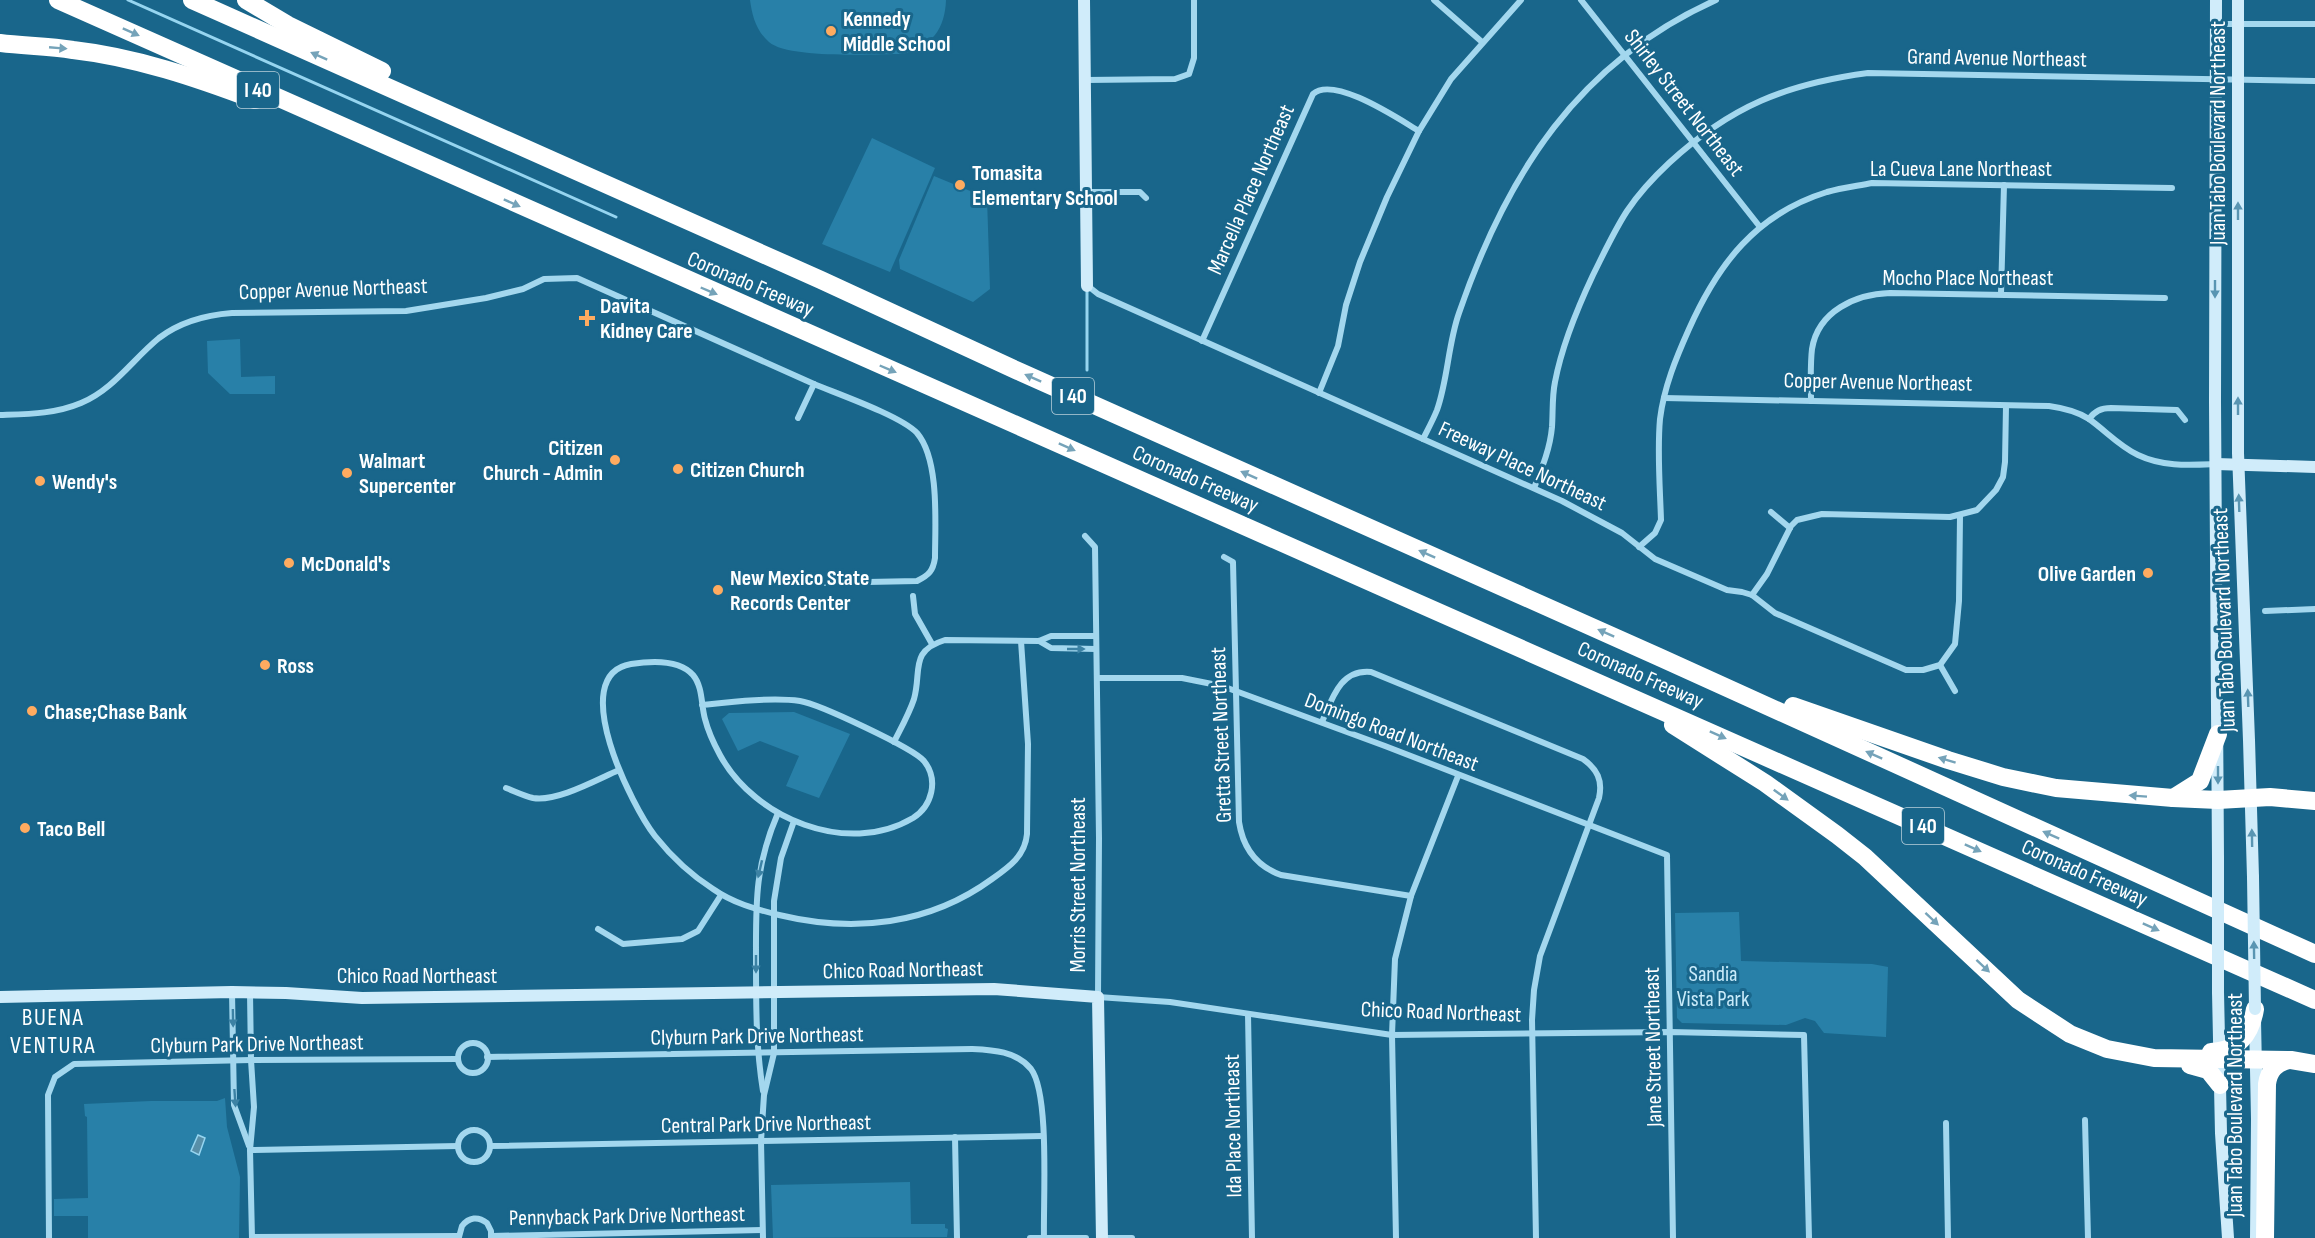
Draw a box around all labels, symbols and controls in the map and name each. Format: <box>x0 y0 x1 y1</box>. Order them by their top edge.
place label: Kennedy Middle School <box>843 6 951 58</box>
street label: Juan Tabo Boulevard Northeast <box>2205 21 2232 246</box>
marker: Kennedy Middle School <box>824 24 838 38</box>
street label: Shirley Street Northeast <box>1618 24 1750 182</box>
one-way arrow <box>122 28 139 37</box>
one-way arrow <box>49 43 68 53</box>
street label: Grand Avenue Northeast <box>1907 43 2087 74</box>
one-way arrow <box>310 51 328 61</box>
road number: I 40 <box>237 72 279 108</box>
street label: Marcella Place Northeast <box>1202 100 1301 279</box>
street label: La Cueva Lane Northeast <box>1870 156 2052 183</box>
place label: Tomasita Elementary School <box>972 160 1118 212</box>
marker: Tomasita Elementary School <box>953 178 967 192</box>
one-way arrow <box>503 199 521 209</box>
one-way arrow <box>2233 202 2243 221</box>
street label: Coronado Freeway <box>683 246 818 323</box>
street label: Mocho Place Northeast <box>1883 265 2054 292</box>
street label: Copper Avenue Northeast <box>238 273 428 306</box>
one-way arrow <box>2210 280 2220 299</box>
one-way arrow <box>701 286 719 296</box>
place label: Davita Kidney Care <box>600 293 693 345</box>
marker: Davita Kidney Care <box>578 309 596 327</box>
one-way arrow <box>880 364 897 373</box>
street label: Copper Avenue Northeast <box>1783 367 1973 398</box>
one-way arrow <box>1023 373 1041 383</box>
road number: I 40 <box>1052 378 1094 414</box>
one-way arrow <box>2233 397 2243 416</box>
street label: Freeway Place Northeast <box>1434 416 1611 517</box>
place label: Citizen Church - Admin <box>483 435 603 487</box>
street label: Coronado Freeway <box>1128 440 1263 519</box>
one-way arrow <box>1058 442 1076 452</box>
place label: Walmart Supercenter <box>359 448 456 500</box>
marker: Citizen Church - Admin <box>608 453 622 467</box>
place label: Citizen Church <box>690 457 805 484</box>
marker: Citizen Church <box>671 462 685 476</box>
marker: Walmart Supercenter <box>340 466 354 480</box>
place label: Wendy's <box>52 469 117 496</box>
one-way arrow <box>1241 470 1258 479</box>
marker: Wendy's <box>33 474 47 488</box>
one-way arrow <box>2235 494 2244 513</box>
street label: Juan Tabo Boulevard Northeast <box>2207 507 2242 733</box>
one-way arrow <box>1418 549 1436 559</box>
place label: McDonald's <box>301 551 390 578</box>
marker: McDonald's <box>282 556 296 570</box>
place label: Olive Garden <box>2038 561 2136 588</box>
place label: New Mexico State Records Center <box>730 565 869 617</box>
marker: Olive Garden <box>2141 566 2155 580</box>
marker: New Mexico State Records Center <box>711 583 725 597</box>
one-way arrow <box>1597 629 1614 638</box>
street label: Coronado Freeway <box>1573 636 1708 715</box>
one-way arrow <box>1066 644 1085 653</box>
street label: Gretta Street Northeast <box>1205 646 1238 823</box>
place label: Ross <box>277 653 314 680</box>
marker: Ross <box>258 658 272 672</box>
street label: Domingo Road Northeast <box>1301 687 1482 778</box>
one-way arrow <box>2243 688 2252 707</box>
place label: Chase;Chase Bank <box>44 699 188 726</box>
marker: Chase;Chase Bank <box>25 704 39 718</box>
one-way arrow <box>1709 731 1727 740</box>
one-way arrow <box>1865 750 1882 759</box>
one-way arrow <box>1938 755 1956 764</box>
one-way arrow <box>2213 765 2223 784</box>
one-way arrow <box>1774 788 1789 800</box>
one-way arrow <box>2129 791 2148 800</box>
street label: Morris Street Northeast <box>1065 797 1092 973</box>
road number: I 40 <box>1902 808 1944 844</box>
place label: Taco Bell <box>37 816 105 843</box>
marker: Taco Bell <box>18 821 32 835</box>
one-way arrow <box>2247 828 2257 847</box>
one-way arrow <box>2042 830 2060 840</box>
street label: Coronado Freeway <box>2017 834 2152 913</box>
one-way arrow <box>1964 844 1982 853</box>
one-way arrow <box>755 860 764 879</box>
one-way arrow <box>1924 912 1939 926</box>
one-way arrow <box>2143 923 2160 932</box>
one-way arrow <box>2249 941 2259 960</box>
one-way arrow <box>751 954 761 973</box>
street label: Chico Road Northeast <box>822 956 984 985</box>
one-way arrow <box>1975 959 1990 973</box>
park label: Sandia Vista Park <box>1677 961 1750 1013</box>
street label: Chico Road Northeast <box>337 963 498 990</box>
street label: Jane Street Northeast <box>1639 967 1668 1128</box>
street label: Juan Tabo Boulevard Northeast <box>2222 993 2249 1218</box>
street label: Chico Road Northeast <box>1360 996 1522 1029</box>
district label: BUENA VENTURA <box>10 1003 96 1060</box>
one-way arrow <box>228 1009 237 1028</box>
street label: Clyburn Park Drive Northeast <box>650 1021 864 1052</box>
street label: Clyburn Park Drive Northeast <box>150 1029 364 1060</box>
street label: Ida Place Northeast <box>1219 1054 1248 1198</box>
one-way arrow <box>230 1089 240 1108</box>
street label: Central Park Drive Northeast <box>661 1109 872 1140</box>
street label: Pennyback Park Drive Northeast <box>509 1201 746 1232</box>

